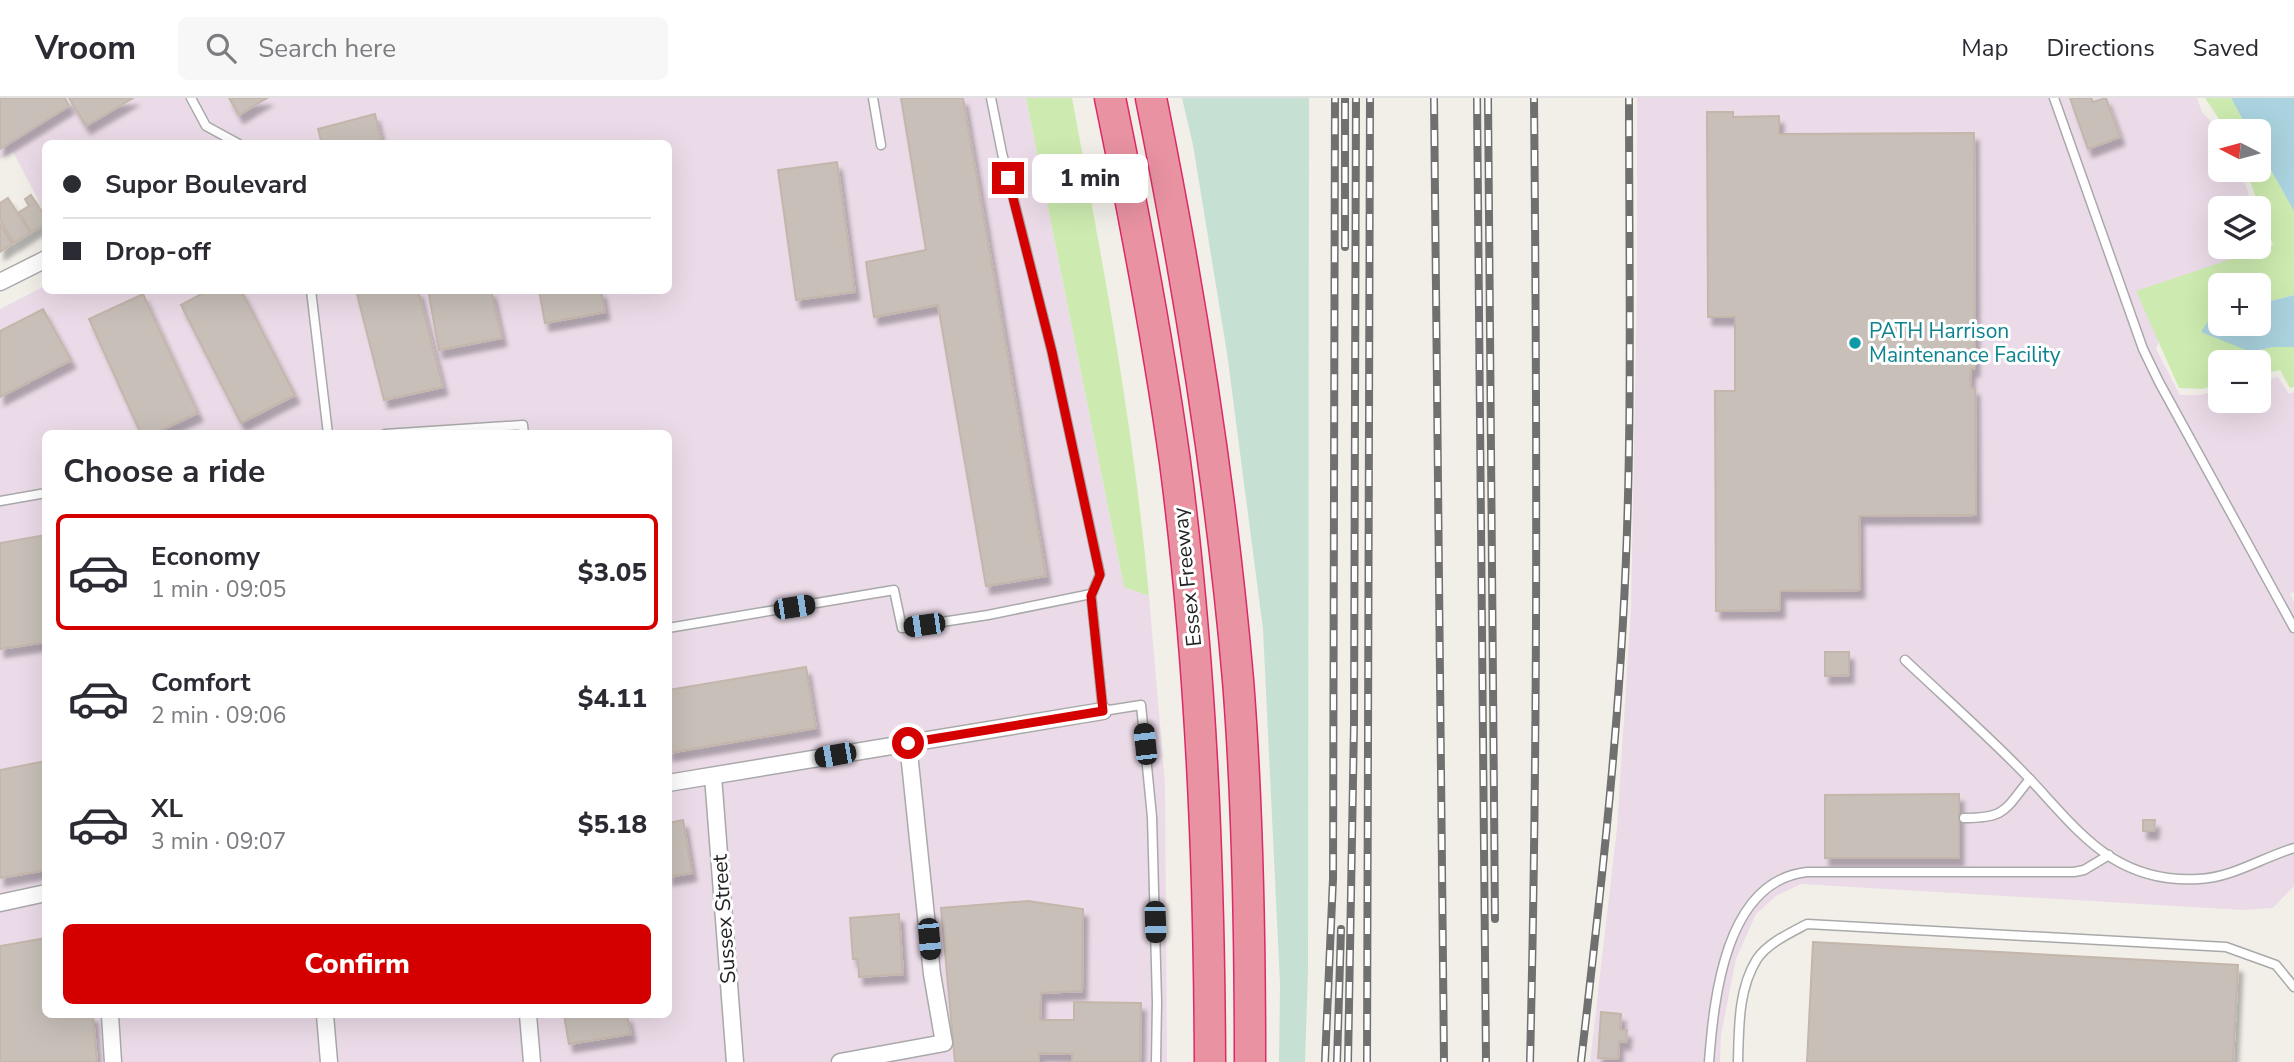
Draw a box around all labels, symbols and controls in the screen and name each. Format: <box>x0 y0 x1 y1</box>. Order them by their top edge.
search box <box>178 17 668 80</box>
text: Vroom <box>35 26 136 71</box>
icon: search <box>202 29 240 67</box>
text: Search here <box>258 31 396 66</box>
text: Map <box>1961 32 2008 64</box>
text: Directions <box>2046 32 2155 64</box>
text: Saved <box>2193 32 2259 64</box>
north arrow <box>2208 119 2272 182</box>
map controls <box>2208 119 2271 413</box>
callout: 1 min <box>1032 154 1148 202</box>
route end <box>992 162 1024 194</box>
text: 1 min <box>1060 163 1120 194</box>
text: Supor Boulevard <box>105 167 307 202</box>
button: layers <box>2208 196 2271 259</box>
text: Drop-off <box>105 234 211 269</box>
button: + <box>2208 273 2271 336</box>
place label: PATH Harrison Maintenance Facility <box>1869 317 2061 369</box>
marker: PATH Harrison Maintenance Facility <box>1847 335 1863 351</box>
button: − <box>2208 350 2271 413</box>
text: Choose a ride <box>63 450 265 493</box>
street label: Essex Freeway <box>1166 506 1208 648</box>
text: Economy <box>151 539 260 574</box>
icon: car <box>67 541 130 604</box>
text: $3.05 <box>578 555 647 590</box>
text: 1 min · 09:05 <box>151 574 286 605</box>
car <box>772 593 817 621</box>
car <box>902 612 947 638</box>
text: Comfort <box>151 665 251 700</box>
icon: car <box>67 667 130 730</box>
text: $4.11 <box>578 681 647 716</box>
text: 2 min · 09:06 <box>151 700 286 731</box>
car <box>1133 722 1158 766</box>
route start <box>892 727 924 759</box>
car <box>813 741 858 769</box>
text: XL <box>151 791 183 826</box>
icon: car <box>67 793 130 856</box>
text: $5.18 <box>578 807 647 842</box>
text: 3 min · 09:07 <box>151 826 286 857</box>
street label: Sussex Street <box>705 853 742 985</box>
car <box>1144 901 1167 943</box>
car <box>917 917 942 961</box>
button: Confirm <box>63 924 651 1004</box>

